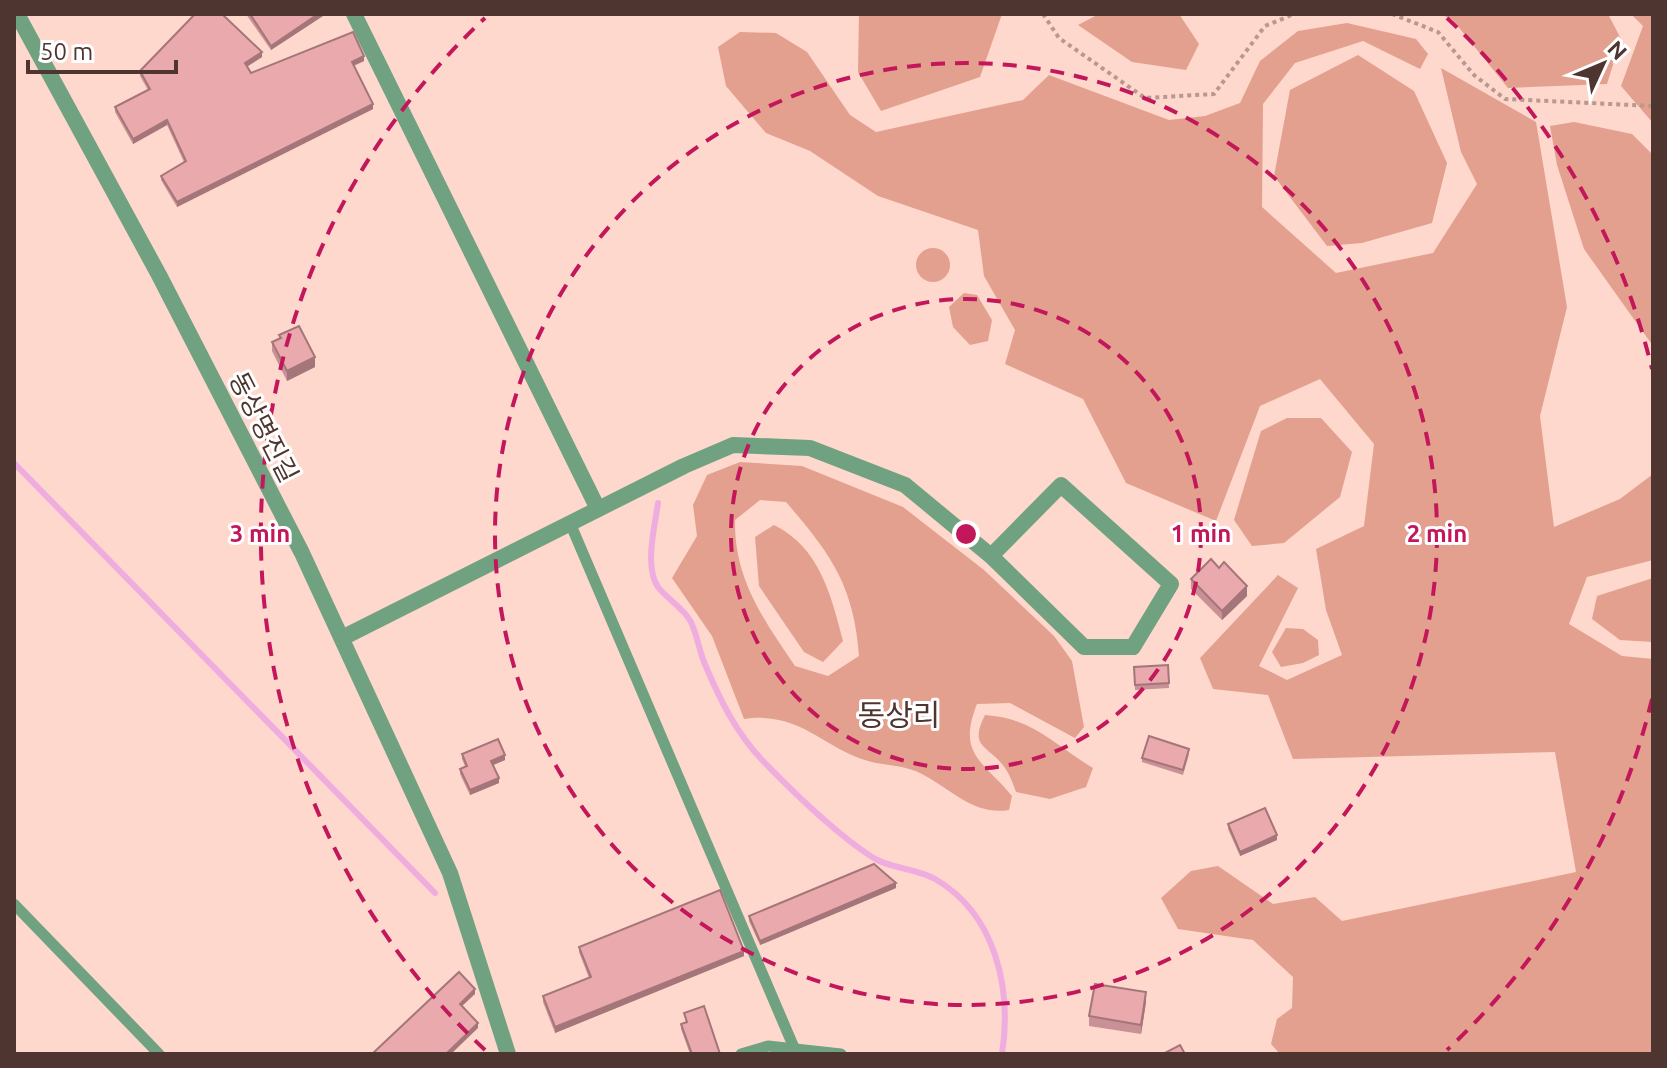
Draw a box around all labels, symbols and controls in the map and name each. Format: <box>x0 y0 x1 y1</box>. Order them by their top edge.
scale bar <box>28 24 176 74</box>
north arrow <box>1563 24 1643 104</box>
text: N <box>1603 35 1632 64</box>
text: 50 m <box>40 38 93 65</box>
street label: 동상명진길 <box>224 367 304 487</box>
text: 3 min <box>230 520 290 547</box>
centre of rings <box>952 520 980 548</box>
text: 1 min <box>1171 520 1231 547</box>
text: 2 min <box>1407 520 1467 547</box>
district label: 동상리 <box>858 698 940 732</box>

